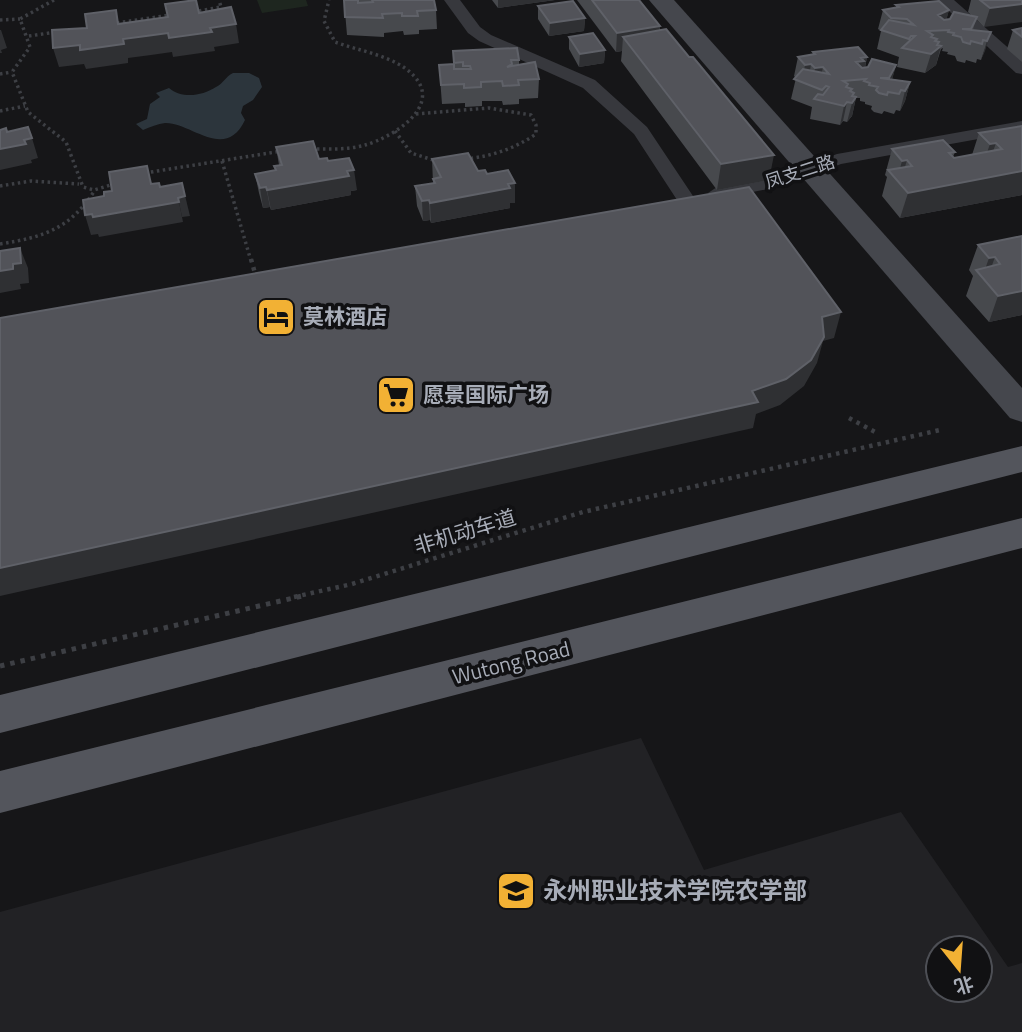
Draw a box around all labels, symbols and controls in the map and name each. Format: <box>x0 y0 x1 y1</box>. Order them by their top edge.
street label: 凤支二路 <box>761 148 838 195</box>
hotel icon: 莫林酒店 <box>255 296 297 338</box>
place label: 莫林酒店 <box>303 300 387 332</box>
supermarket icon: 愿景国际广场 <box>375 374 417 416</box>
place label: 愿景国际广场 <box>423 378 549 410</box>
street label: 非机动车道 <box>410 500 520 562</box>
street label: Wutong Road <box>449 632 573 692</box>
school or university icon: 永州职业技术学院农学部 <box>495 870 537 912</box>
place label: 永州职业技术学院农学部 <box>543 872 807 908</box>
north arrow <box>924 934 994 1004</box>
text: 北 <box>951 969 977 1002</box>

